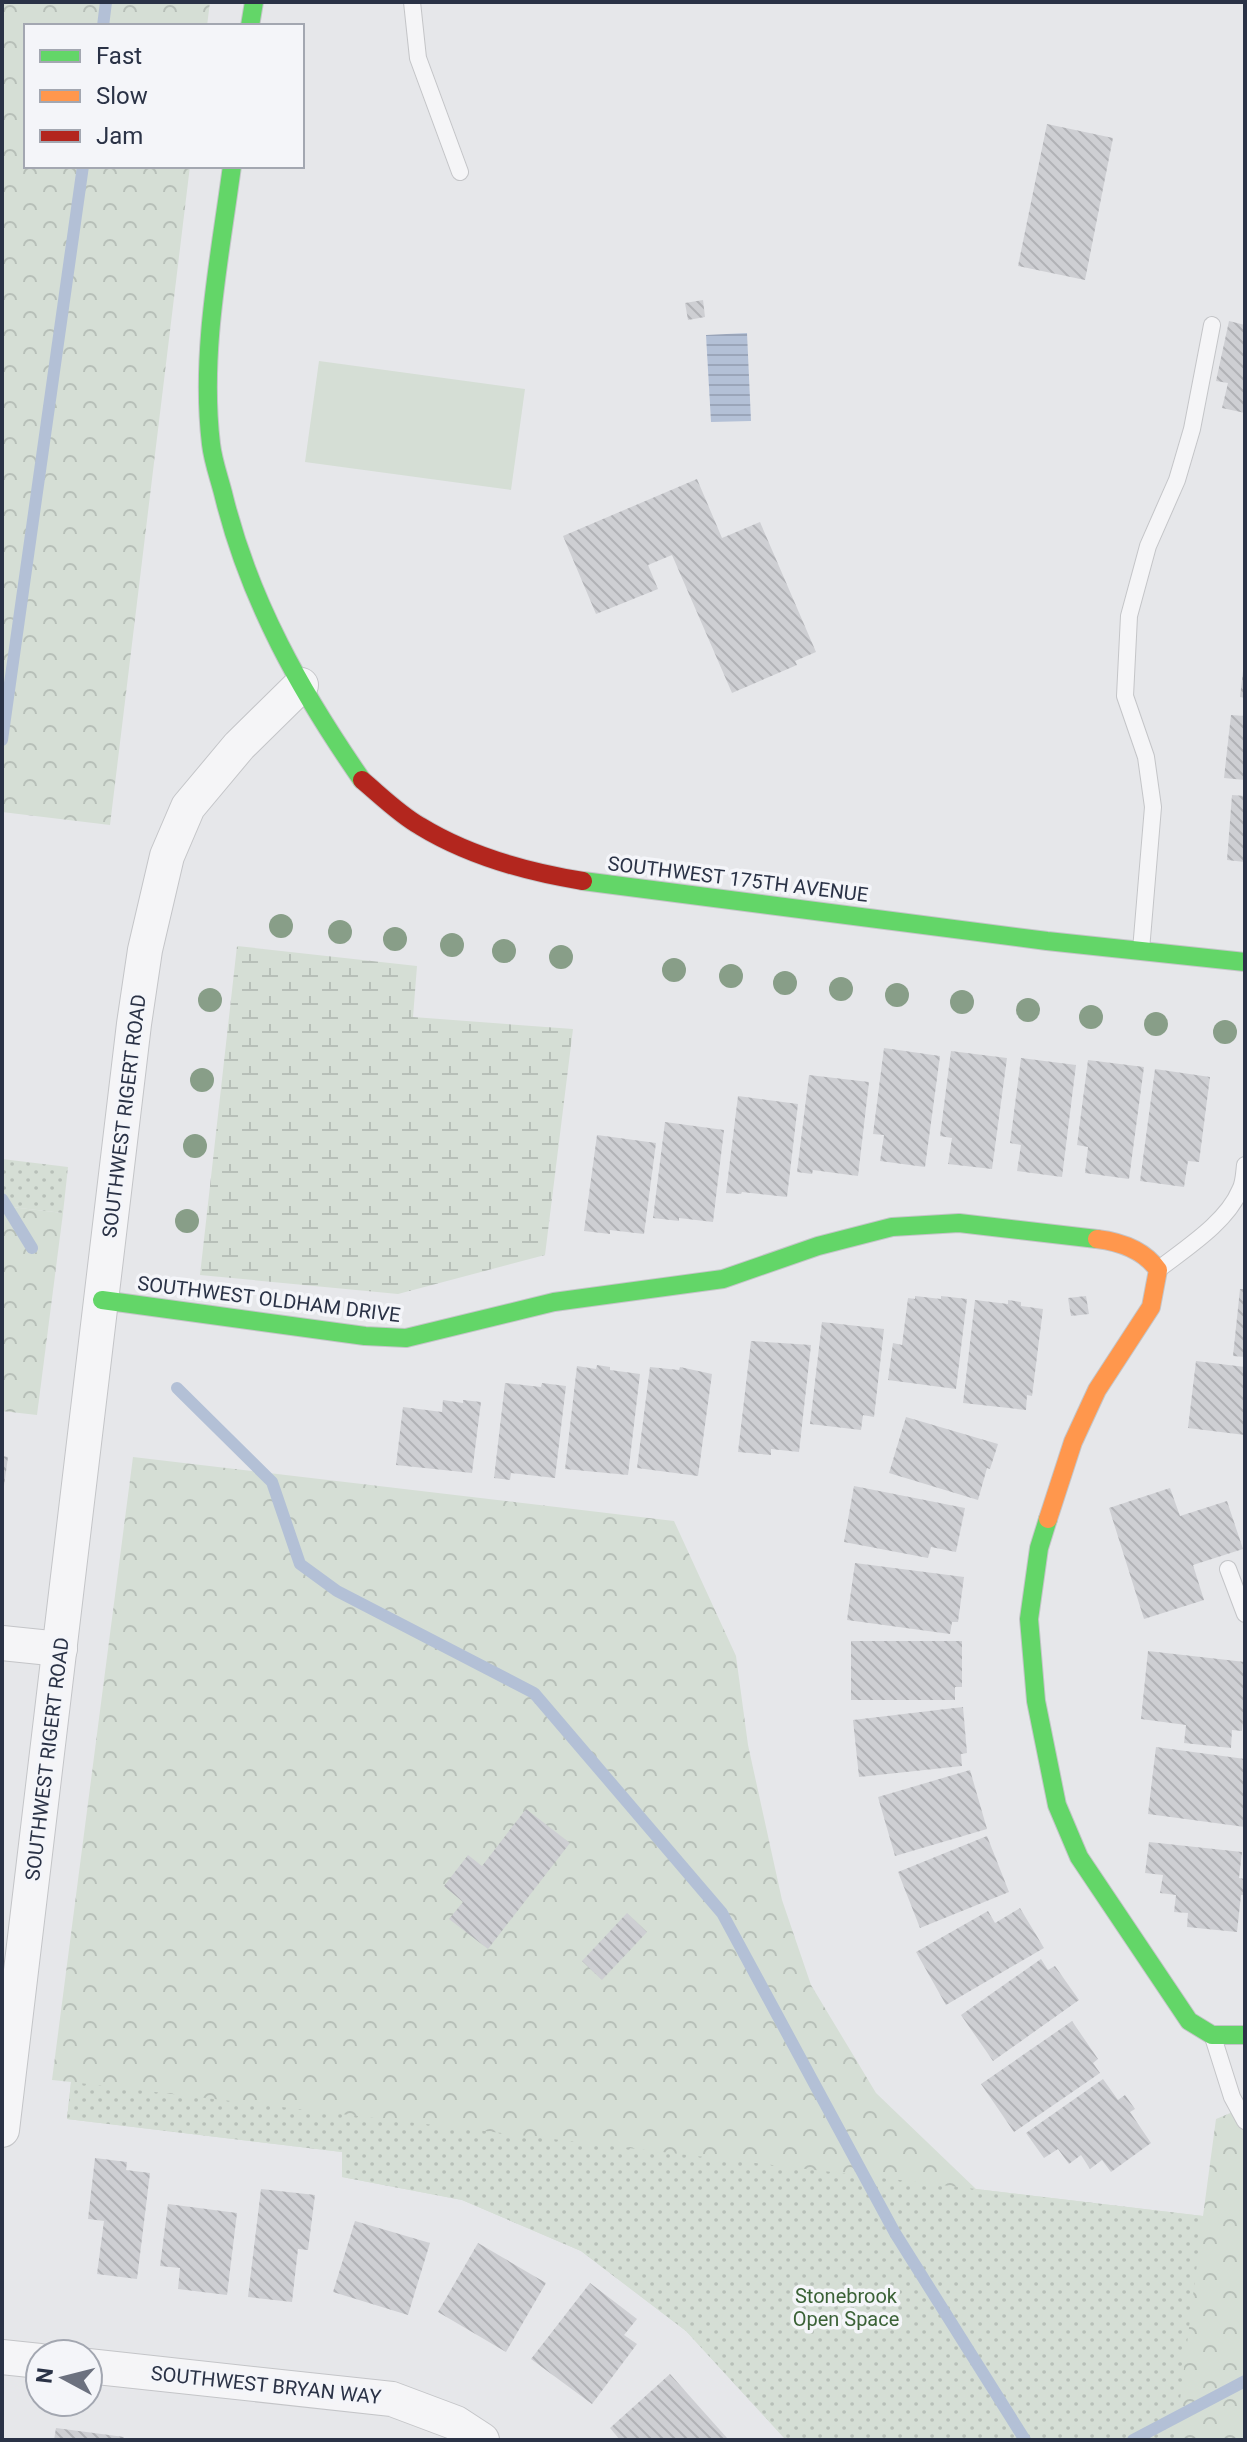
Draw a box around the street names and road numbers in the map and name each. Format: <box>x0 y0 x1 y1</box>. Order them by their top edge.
street label: SOUTHWEST 175TH AVENUE <box>606 851 870 907</box>
street label: SOUTHWEST RIGERT ROAD <box>97 993 151 1239</box>
street label: SOUTHWEST OLDHAM DRIVE <box>136 1271 402 1327</box>
street label: SOUTHWEST RIGERT ROAD <box>20 1636 74 1882</box>
street label: SOUTHWEST BRYAN WAY <box>150 2361 382 2409</box>

